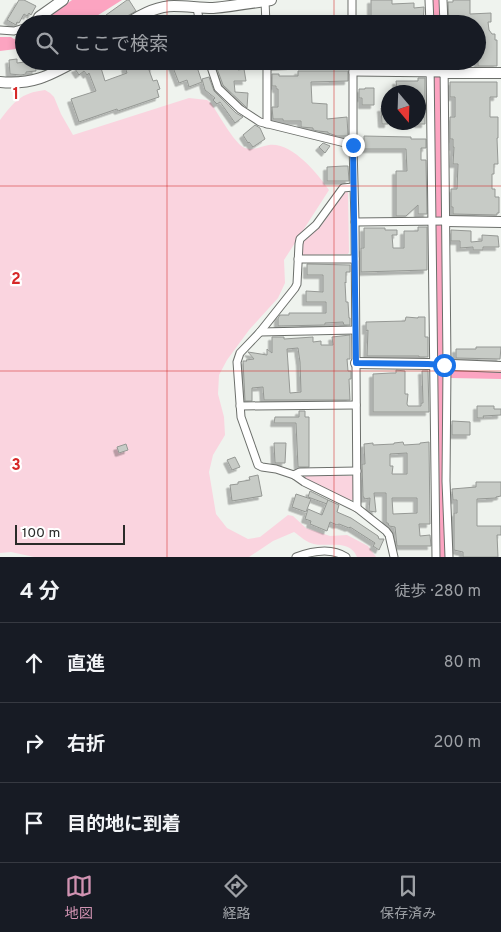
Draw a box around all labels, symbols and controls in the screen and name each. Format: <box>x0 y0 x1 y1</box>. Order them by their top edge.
search box <box>15 15 486 70</box>
icon: search <box>33 29 61 57</box>
text: ここで検索 <box>73 33 168 57</box>
text: 1 <box>13 85 19 105</box>
north arrow <box>381 85 426 130</box>
route end <box>342 134 365 157</box>
text: 2 <box>11 270 21 290</box>
route start <box>433 354 456 377</box>
text: 3 <box>11 456 21 476</box>
scale bar <box>15 522 125 545</box>
text: 100 m <box>22 525 60 542</box>
text: 4 分 <box>20 579 60 606</box>
text: 徒歩 · 280 m <box>394 582 481 602</box>
icon: ahead <box>20 649 48 677</box>
text: 直進 <box>67 653 105 677</box>
text: 80 m <box>444 653 481 673</box>
icon: right <box>20 729 48 757</box>
text: 右折 <box>67 733 105 757</box>
text: 200 m <box>433 733 481 753</box>
icon: arrive <box>20 809 48 837</box>
text: 目的地に到着 <box>67 813 181 837</box>
tab: 地図 <box>65 872 93 923</box>
tab: 経路 <box>222 872 250 923</box>
tab: 保存済み <box>380 872 436 923</box>

